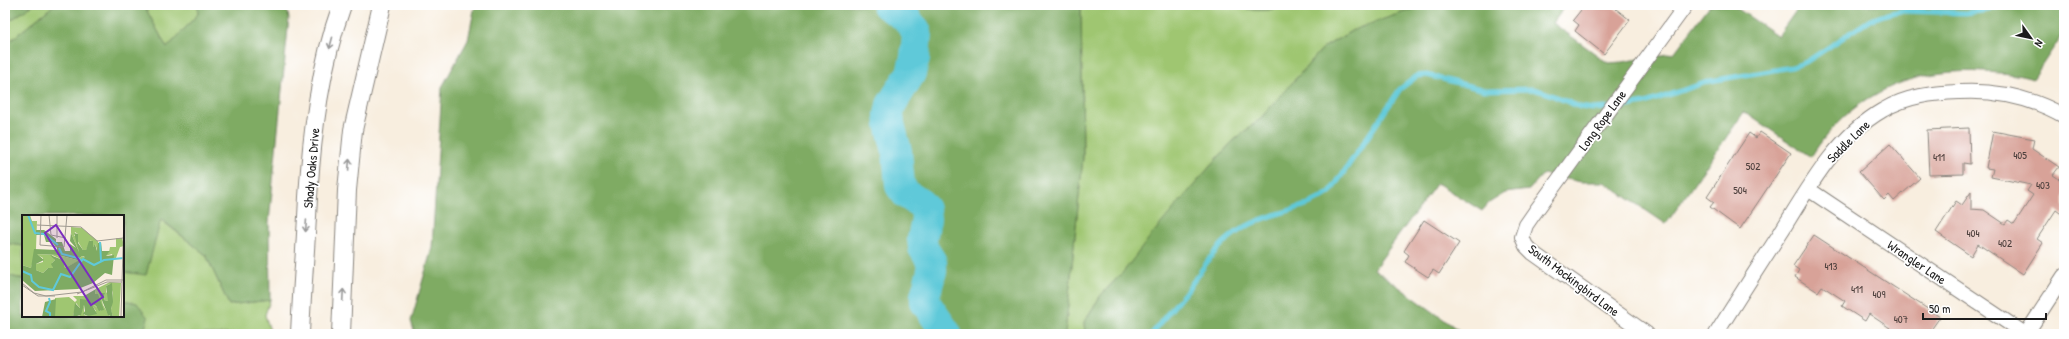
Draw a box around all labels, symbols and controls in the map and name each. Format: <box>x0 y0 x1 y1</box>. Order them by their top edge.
north arrow <box>2011 18 2051 58</box>
one-way arrow <box>327 36 335 49</box>
text: N <box>2032 37 2047 50</box>
street label: Long Rope Lane <box>1574 86 1630 154</box>
street label: Saddle Lane <box>1823 116 1873 166</box>
street label: Shady Oaks Drive <box>299 127 323 209</box>
house number: 405 <box>2013 148 2027 162</box>
house number: 411 <box>1933 150 1945 164</box>
one-way arrow <box>346 159 353 172</box>
house number: 502 <box>1746 159 1760 173</box>
house number: 403 <box>2036 178 2050 192</box>
house number: 504 <box>1733 183 1747 197</box>
inset map <box>22 215 124 317</box>
one-way arrow <box>303 219 310 232</box>
house number: 404 <box>1966 226 1980 240</box>
street label: Wrangler Lane <box>1884 236 1950 288</box>
house number: 402 <box>1998 236 2012 250</box>
street label: South Mockingbird Lane <box>1525 240 1623 320</box>
house number: 413 <box>1824 259 1838 273</box>
house number: 411 <box>1851 282 1863 296</box>
house number: 409 <box>1872 287 1886 301</box>
one-way arrow <box>339 289 346 302</box>
scale bar <box>1923 295 2046 321</box>
text: 50 m <box>1929 300 1950 317</box>
house number: 407 <box>1894 312 1908 326</box>

